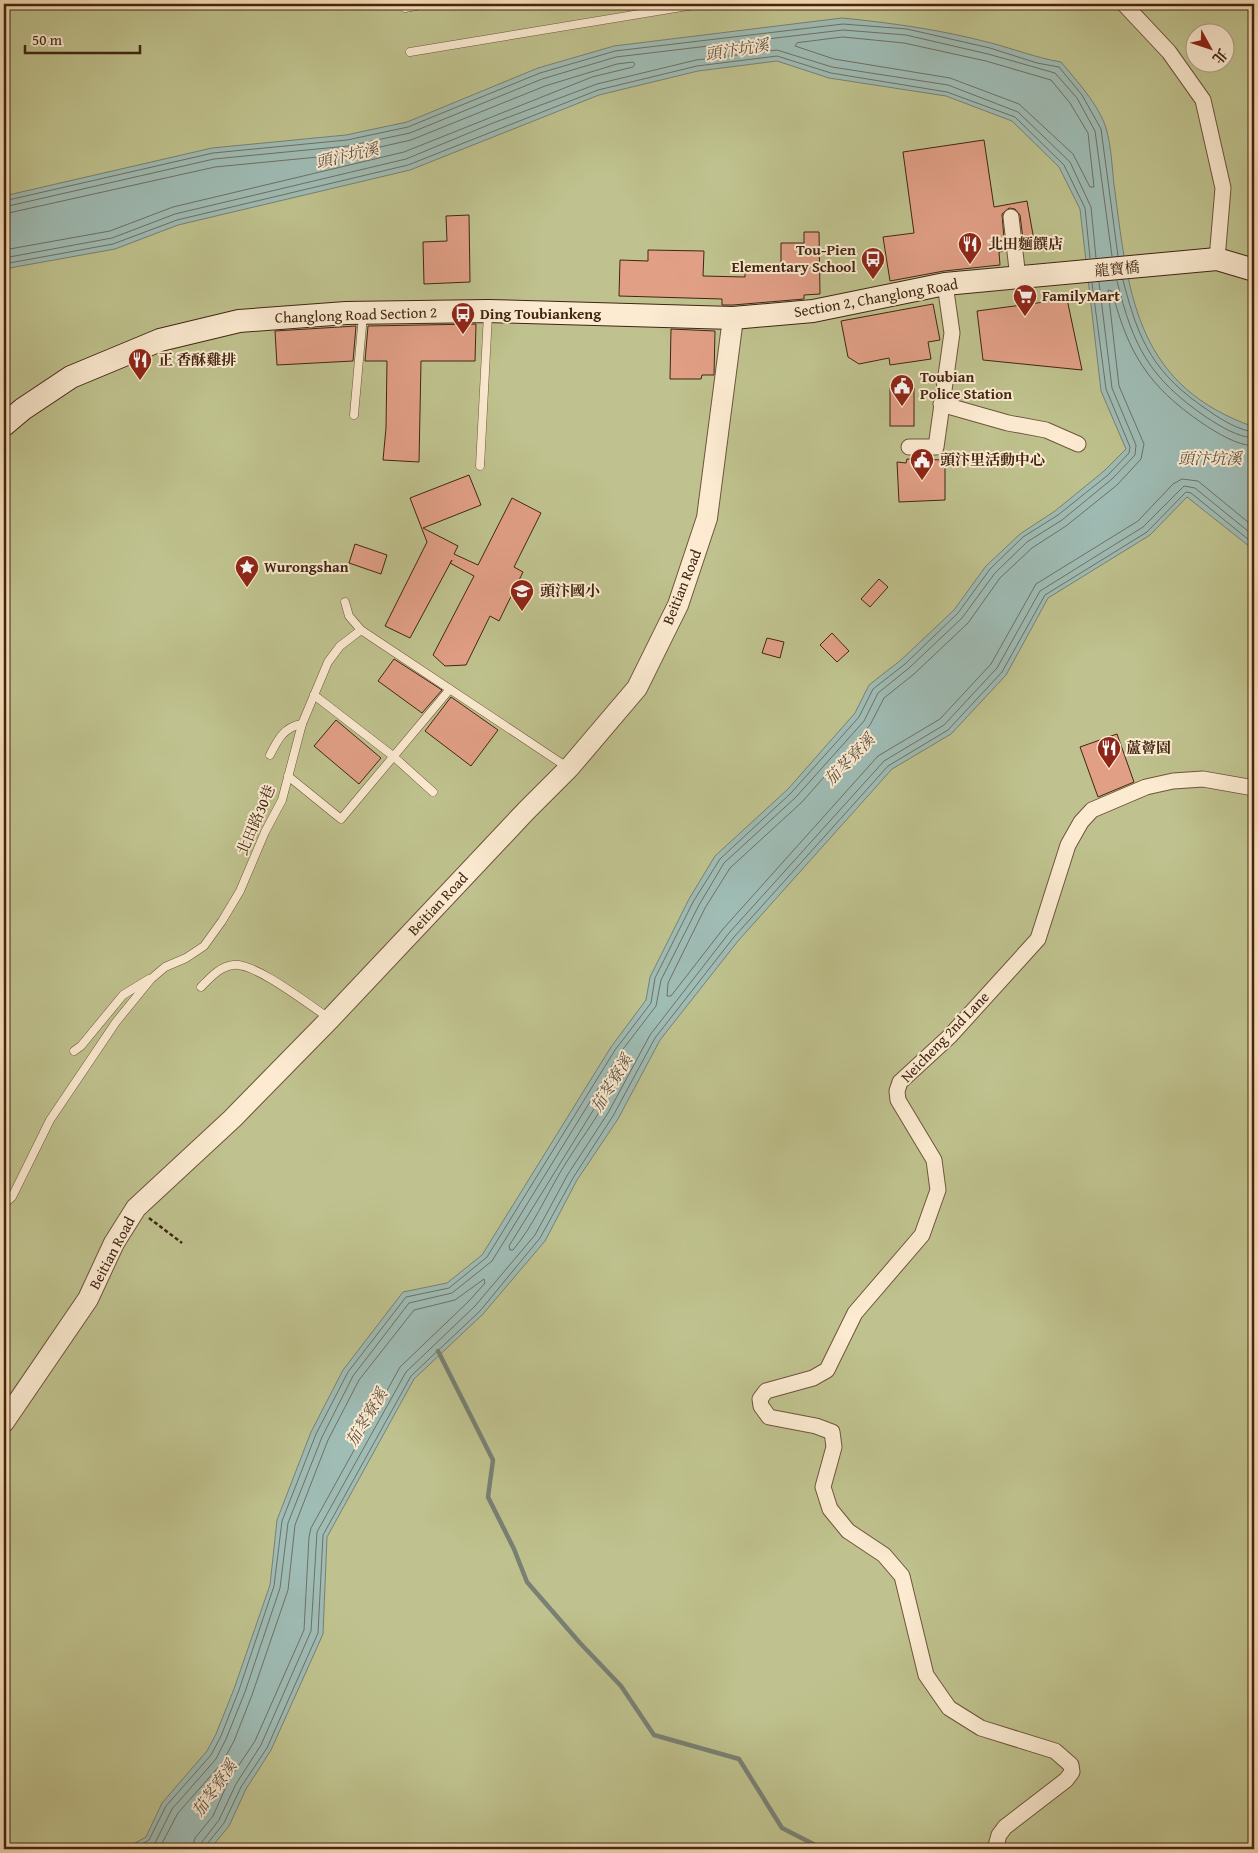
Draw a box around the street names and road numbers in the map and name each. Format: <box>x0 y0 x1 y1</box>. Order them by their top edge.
street label: 龍寶橋 <box>1094 256 1140 281</box>
street label: Section 2, Changlong Road <box>792 273 960 322</box>
street label: Changlong Road Section 2 <box>274 301 438 328</box>
street label: Beitian Road <box>657 546 706 628</box>
street label: 北田路30巷 <box>231 781 280 858</box>
street label: Beitian Road <box>403 867 472 940</box>
street label: Neicheng 2nd Lane <box>896 987 994 1087</box>
street label: Beitian Road <box>84 1213 139 1293</box>

